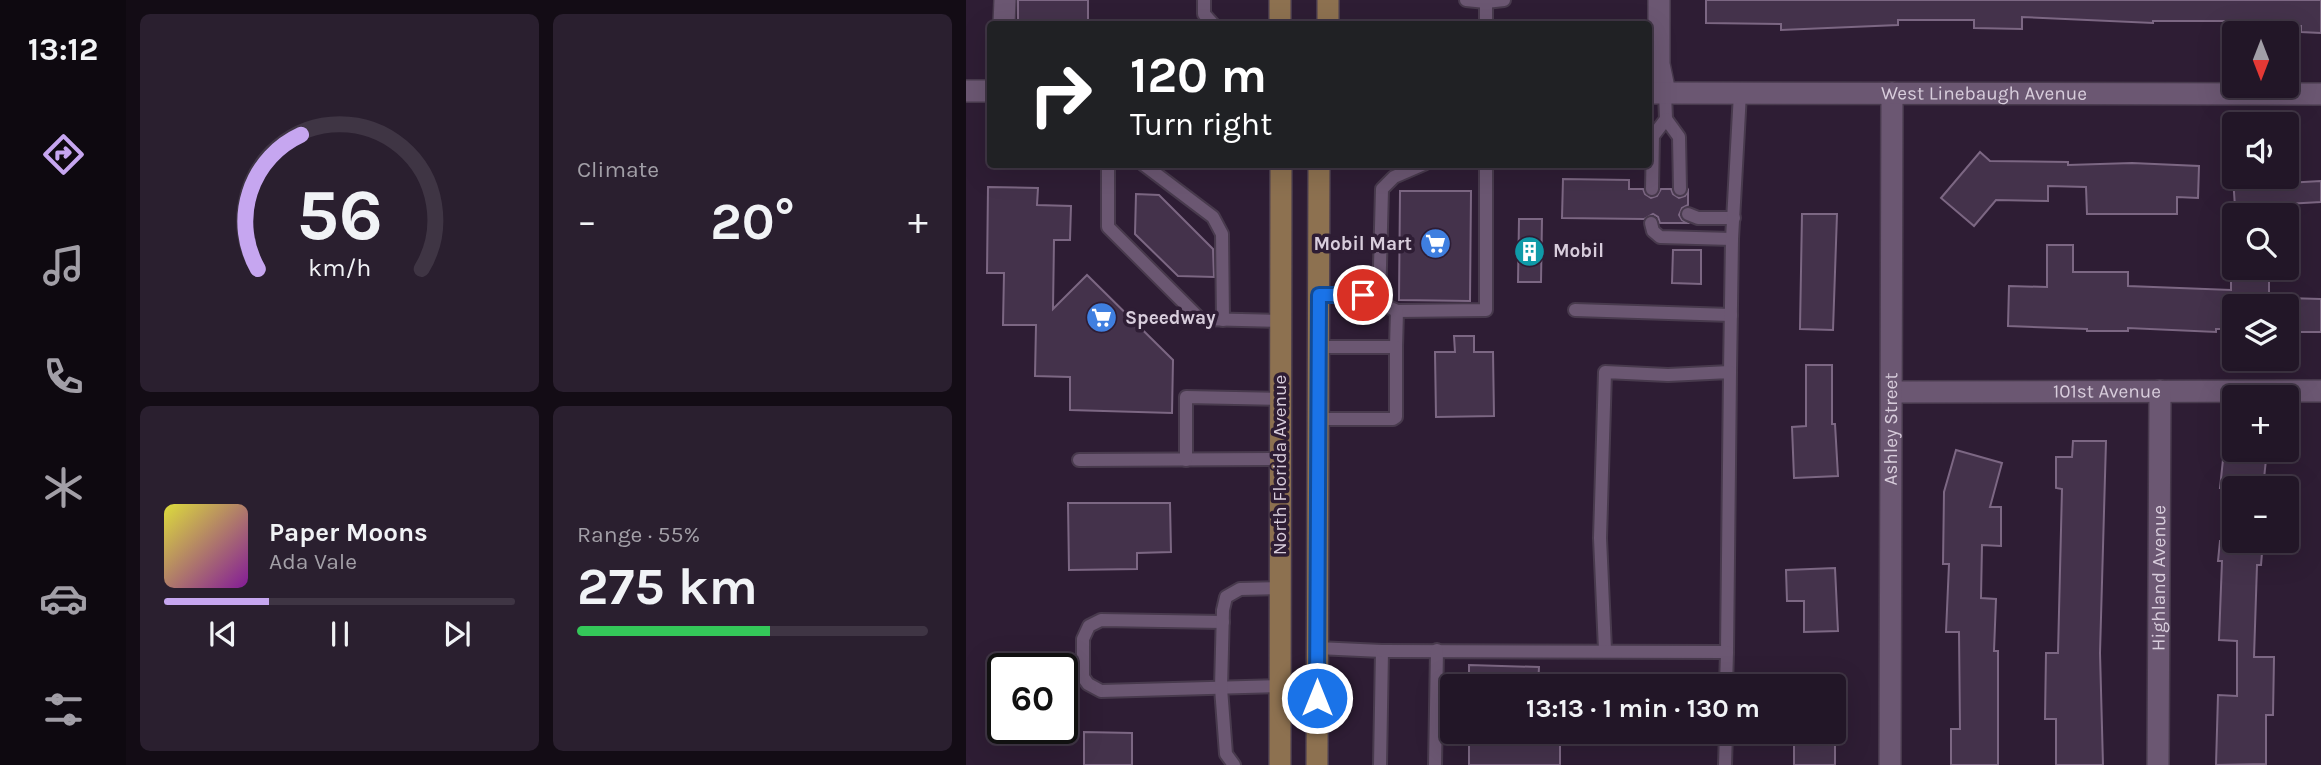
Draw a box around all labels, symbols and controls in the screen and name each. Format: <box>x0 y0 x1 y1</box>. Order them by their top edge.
north arrow <box>2222 21 2300 98</box>
map controls <box>2222 21 2299 553</box>
text: 13:12 <box>28 31 98 68</box>
text: 120 m <box>1130 47 1267 104</box>
icon: right <box>1015 49 1106 140</box>
street label: West Linebaugh Avenue <box>1881 82 2087 105</box>
text: Turn right <box>1130 106 1272 143</box>
button: sound <box>2222 112 2299 189</box>
icon: directions <box>39 130 88 179</box>
text: Climate <box>577 156 659 183</box>
text: 56 <box>296 172 383 257</box>
text: 20° <box>710 191 795 252</box>
text: − <box>577 199 597 244</box>
text: + <box>908 199 928 244</box>
button: search <box>2222 203 2299 280</box>
supermarket icon: Mobil Mart <box>1418 227 1452 261</box>
place label: Mobil Mart <box>1313 233 1412 255</box>
building icon: Mobil <box>1513 234 1547 268</box>
place label: Mobil <box>1553 240 1604 262</box>
icon: music <box>39 241 88 290</box>
text: km/h <box>308 253 371 282</box>
pin <box>1333 265 1393 325</box>
icon: arrive <box>1344 276 1382 314</box>
button: layers <box>2222 294 2299 371</box>
supermarket icon: Speedway <box>1085 301 1119 335</box>
place label: Speedway <box>1125 307 1216 329</box>
icon: phone <box>39 352 88 401</box>
street label: Ashley Street <box>1880 372 1902 486</box>
street label: North Florida Avenue <box>1269 375 1291 555</box>
street label: 101st Avenue <box>2053 380 2161 403</box>
button: + <box>2222 385 2299 462</box>
icon: climate <box>39 463 88 512</box>
button: − <box>2222 476 2299 553</box>
street label: Highland Avenue <box>2148 505 2170 651</box>
text: Paper Moons <box>269 517 428 548</box>
text: Range · 55% <box>577 521 700 548</box>
text: Ada Vale <box>269 548 357 575</box>
text: 275 km <box>577 556 758 617</box>
icon: car <box>39 574 88 623</box>
icon: previous <box>204 615 242 653</box>
icon: pause <box>321 615 359 653</box>
icon: next <box>438 615 476 653</box>
speed limit sign: 60 <box>987 653 1078 744</box>
position arrow <box>1280 661 1354 735</box>
icon: filters <box>39 685 88 734</box>
text: 13:13 · 1 min · 130 m <box>1526 693 1760 724</box>

